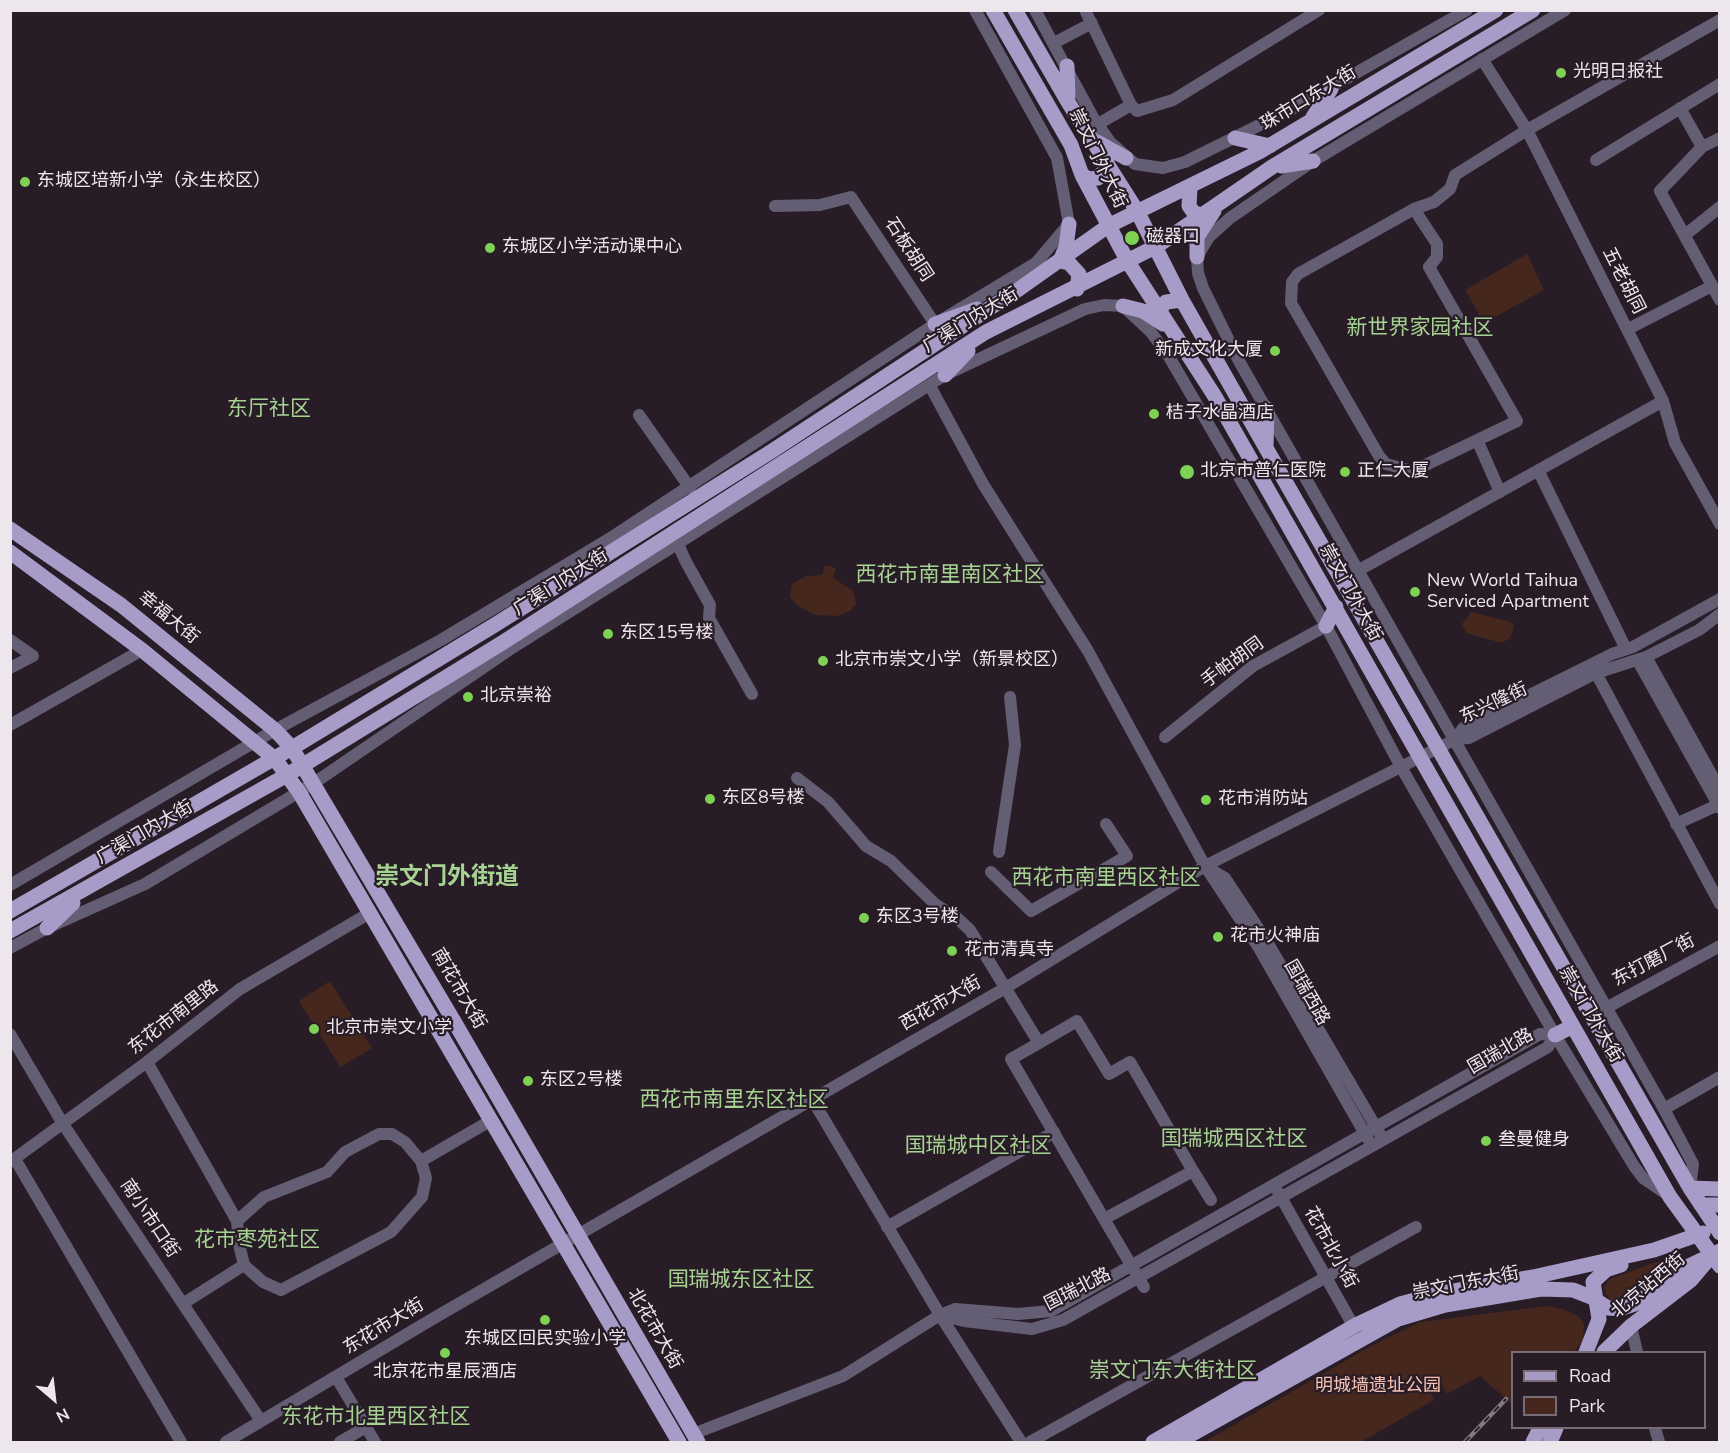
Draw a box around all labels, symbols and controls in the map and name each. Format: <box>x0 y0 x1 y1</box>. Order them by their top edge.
street label: 珠市口东大街 <box>1257 62 1361 136</box>
place label: 光明日报社 <box>1573 62 1663 84</box>
marker: 光明日报社 <box>1554 66 1568 80</box>
street label: 崇文门外大街 <box>1064 106 1130 212</box>
place label: 东城区培新小学（永生校区） <box>37 171 271 193</box>
marker: 东城区培新小学（永生校区） <box>18 175 32 189</box>
street label: 石板胡同 <box>879 214 937 286</box>
place label: 磁器口 <box>1146 227 1200 249</box>
marker: 磁器口 <box>1123 229 1141 247</box>
place label: 东城区小学活动课中心 <box>502 237 682 259</box>
marker: 东城区小学活动课中心 <box>483 241 497 255</box>
street label: 五老胡同 <box>1597 244 1649 318</box>
street label: 广渠门内大街 <box>919 284 1023 358</box>
district label: 新世界家园社区 <box>1347 316 1493 342</box>
place label: 新成文化大厦 <box>1155 340 1263 362</box>
marker: 新成文化大厦 <box>1268 344 1282 358</box>
district label: 东厅社区 <box>227 397 311 423</box>
place label: 桔子水晶酒店 <box>1166 403 1274 425</box>
marker: 桔子水晶酒店 <box>1147 407 1161 421</box>
place label: 北京市普仁医院 <box>1200 461 1326 483</box>
place label: 正仁大厦 <box>1357 461 1429 483</box>
marker: 北京市普仁医院 <box>1178 463 1196 481</box>
marker: 正仁大厦 <box>1338 465 1352 479</box>
street label: 崇文门外大街 <box>1314 541 1386 645</box>
street label: 广渠门内大街 <box>509 545 613 621</box>
district label: 西花市南里南区社区 <box>856 563 1044 589</box>
place label: New World Taihua Serviced Apartment <box>1427 571 1589 614</box>
marker: New World Taihua Serviced Apartment <box>1408 585 1422 599</box>
street label: 幸福大街 <box>133 587 203 649</box>
place label: 东区15号楼 <box>620 623 714 645</box>
marker: 东区15号楼 <box>601 627 615 641</box>
street label: 手帕胡同 <box>1198 633 1268 693</box>
place label: 北京市崇文小学（新景校区） <box>835 650 1069 672</box>
marker: 北京市崇文小学（新景校区） <box>816 654 830 668</box>
street label: 东兴隆街 <box>1457 679 1531 729</box>
place label: 北京崇裕 <box>480 686 552 708</box>
marker: 北京崇裕 <box>461 690 475 704</box>
place label: 东区8号楼 <box>722 788 805 810</box>
place label: 花市消防站 <box>1218 789 1308 811</box>
marker: 东区8号楼 <box>703 792 717 806</box>
marker: 花市消防站 <box>1199 793 1213 807</box>
street label: 广渠门内大街 <box>93 797 197 869</box>
district label: 崇文门外街道 <box>375 864 519 892</box>
district label: 西花市南里西区社区 <box>1012 866 1200 892</box>
place label: 东区3号楼 <box>876 907 959 929</box>
marker: 东区3号楼 <box>857 911 871 925</box>
place label: 花市火神庙 <box>1230 926 1320 948</box>
marker: 花市火神庙 <box>1211 930 1225 944</box>
street label: 东打磨厂街 <box>1609 930 1699 992</box>
place label: 花市清真寺 <box>964 940 1054 962</box>
marker: 花市清真寺 <box>945 944 959 958</box>
street label: 南花市大街 <box>426 945 490 1033</box>
street label: 国瑞西路 <box>1279 956 1333 1030</box>
street label: 崇文门外大街 <box>1554 963 1626 1067</box>
street label: 西花市大街 <box>897 972 985 1036</box>
street label: 东花市南里路 <box>125 976 223 1060</box>
place label: 北京市崇文小学 <box>326 1018 452 1040</box>
marker: 北京市崇文小学 <box>307 1022 321 1036</box>
street label: 国瑞北路 <box>1464 1025 1538 1079</box>
place label: 东区2号楼 <box>540 1070 623 1092</box>
marker: 东区2号楼 <box>521 1074 535 1088</box>
district label: 西花市南里东区社区 <box>640 1088 828 1114</box>
district label: 国瑞城西区社区 <box>1161 1127 1307 1153</box>
place label: 叁曼健身 <box>1498 1130 1570 1152</box>
district label: 国瑞城中区社区 <box>905 1134 1051 1160</box>
marker: 叁曼健身 <box>1479 1134 1493 1148</box>
street label: 南小市口街 <box>115 1176 183 1262</box>
street label: 花市北小街 <box>1299 1203 1361 1293</box>
district label: 花市枣苑社区 <box>194 1228 320 1254</box>
street label: 北京站西街 <box>1608 1249 1690 1323</box>
street label: 崇文门东大街 <box>1411 1263 1521 1305</box>
street label: 国瑞北路 <box>1041 1264 1115 1316</box>
district label: 国瑞城东区社区 <box>668 1268 814 1294</box>
street label: 北花市大街 <box>622 1285 686 1373</box>
street label: 东花市大街 <box>340 1295 428 1359</box>
marker: 东城区回民实验小学 <box>538 1313 552 1327</box>
place label: 东城区回民实验小学 <box>464 1329 626 1351</box>
marker: 北京花市星辰酒店 <box>438 1346 452 1360</box>
legend <box>1511 1351 1706 1429</box>
district label: 崇文门东大街社区 <box>1089 1359 1257 1385</box>
place label: 北京花市星辰酒店 <box>373 1362 517 1384</box>
text: Road <box>1569 1364 1611 1388</box>
north arrow <box>24 1369 84 1429</box>
park label: 明城墙遗址公园 <box>1315 1376 1441 1398</box>
text: Park <box>1569 1394 1605 1418</box>
text: N <box>52 1402 73 1427</box>
district label: 东花市北里西区社区 <box>282 1405 470 1431</box>

